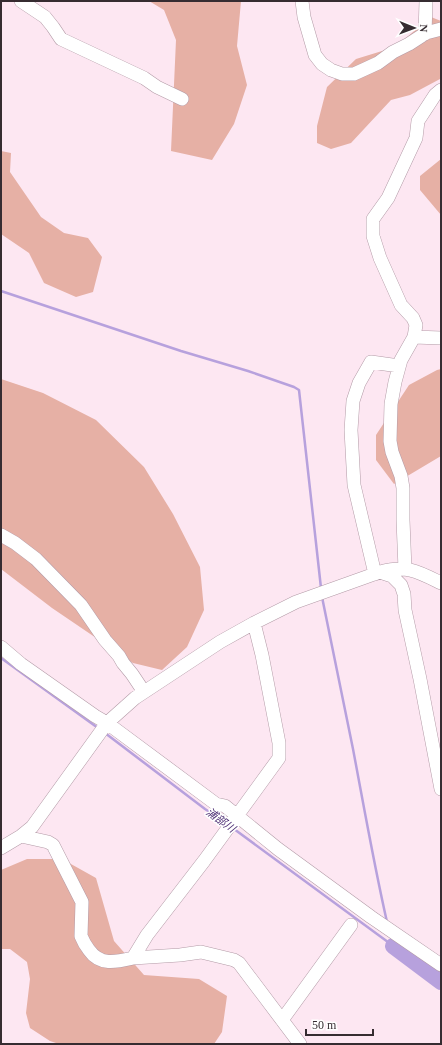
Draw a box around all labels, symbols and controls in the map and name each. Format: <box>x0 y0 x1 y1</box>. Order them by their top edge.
north arrow <box>394 8 434 48</box>
text: N <box>418 24 430 32</box>
water label: 浦部川 <box>204 805 239 835</box>
scale bar <box>306 1011 373 1037</box>
text: 50 m <box>312 1018 337 1032</box>

